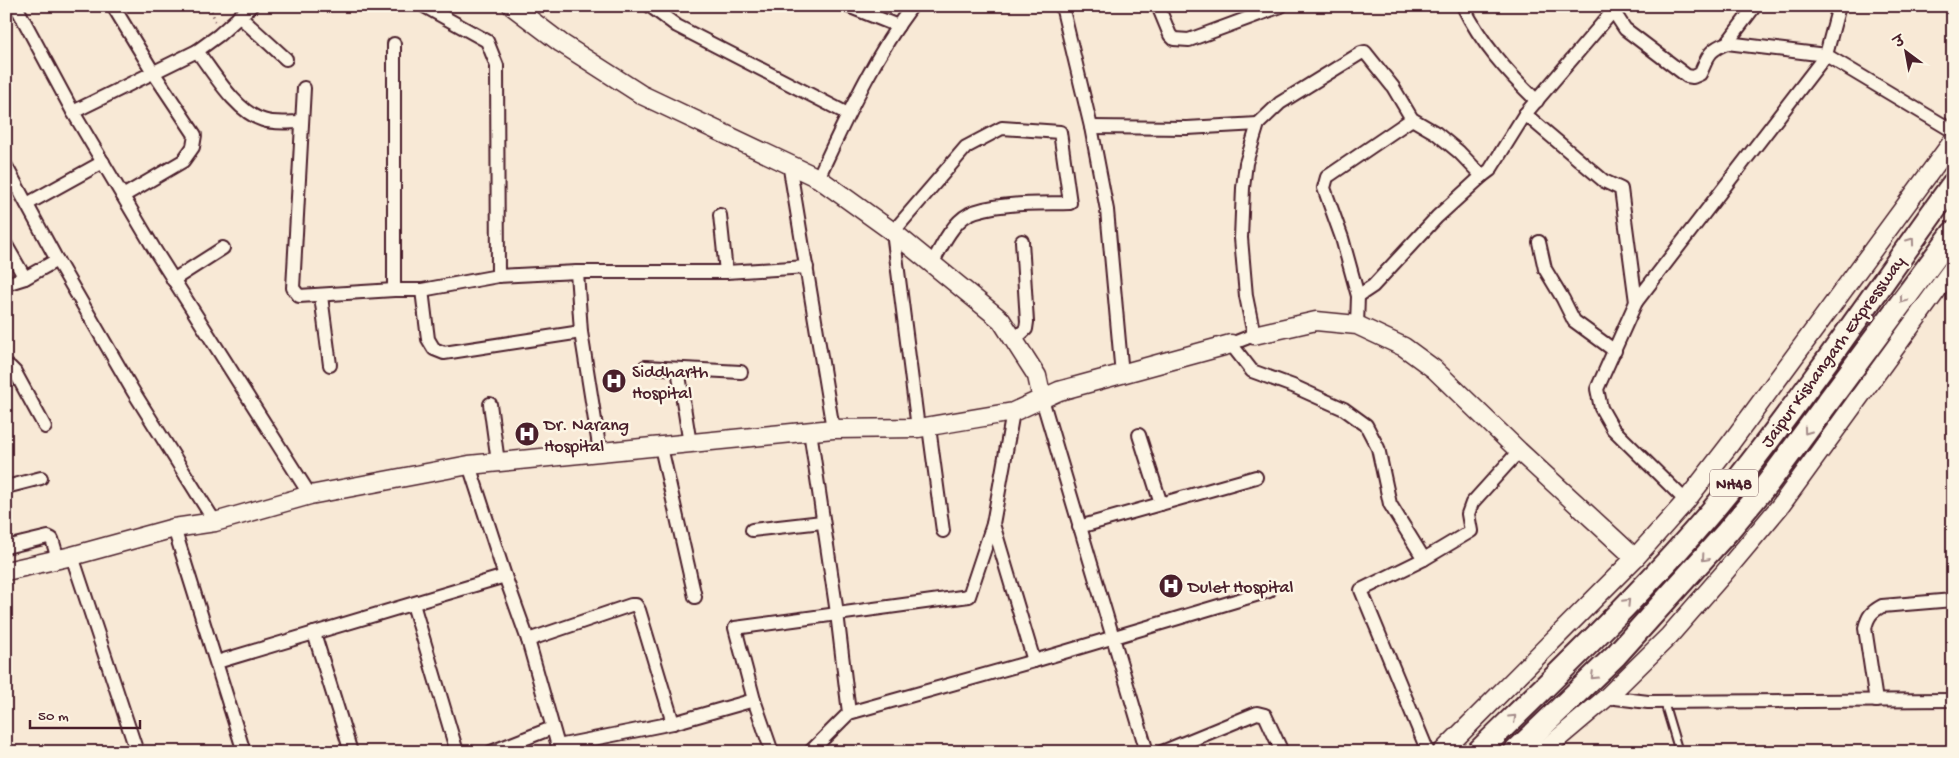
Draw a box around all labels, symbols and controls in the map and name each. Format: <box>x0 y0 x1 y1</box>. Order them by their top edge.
north arrow <box>1882 28 1932 78</box>
text: उ <box>1890 33 1910 54</box>
one-way arrow <box>1906 238 1914 247</box>
street label: Jaipur Kishangarh Expressway <box>1757 252 1911 452</box>
one-way arrow <box>1900 294 1909 304</box>
place label: Siddharth Hospital <box>632 363 709 405</box>
hospital icon: Siddharth Hospital <box>601 368 627 394</box>
place label: Dr. Narang Hospital <box>543 416 629 458</box>
hospital icon: Dr. Narang Hospital <box>514 421 540 447</box>
one-way arrow <box>1804 425 1813 435</box>
road number: NH48 <box>1710 469 1758 496</box>
one-way arrow <box>1702 552 1711 561</box>
hospital icon: Dulet Hospital <box>1158 573 1184 599</box>
place label: Dulet Hospital <box>1187 578 1293 599</box>
one-way arrow <box>1621 599 1630 608</box>
one-way arrow <box>1591 670 1600 679</box>
scale bar <box>30 698 140 730</box>
text: 50 m <box>38 708 69 726</box>
one-way arrow <box>1507 715 1516 724</box>

